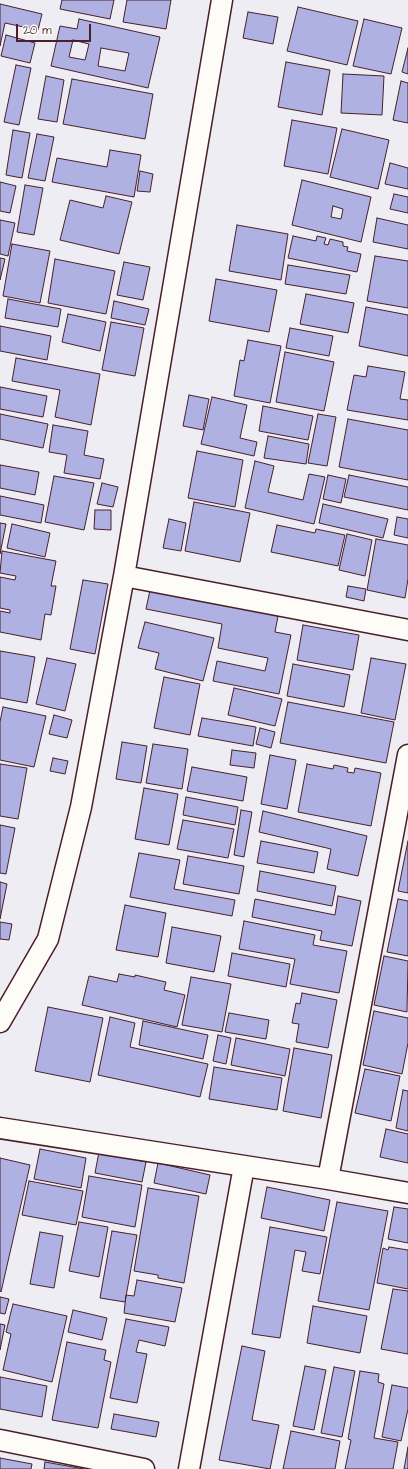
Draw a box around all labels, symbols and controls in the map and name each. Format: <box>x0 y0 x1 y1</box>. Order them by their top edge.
scale bar <box>18 16 93 42</box>
text: 20 m <box>23 22 52 39</box>

